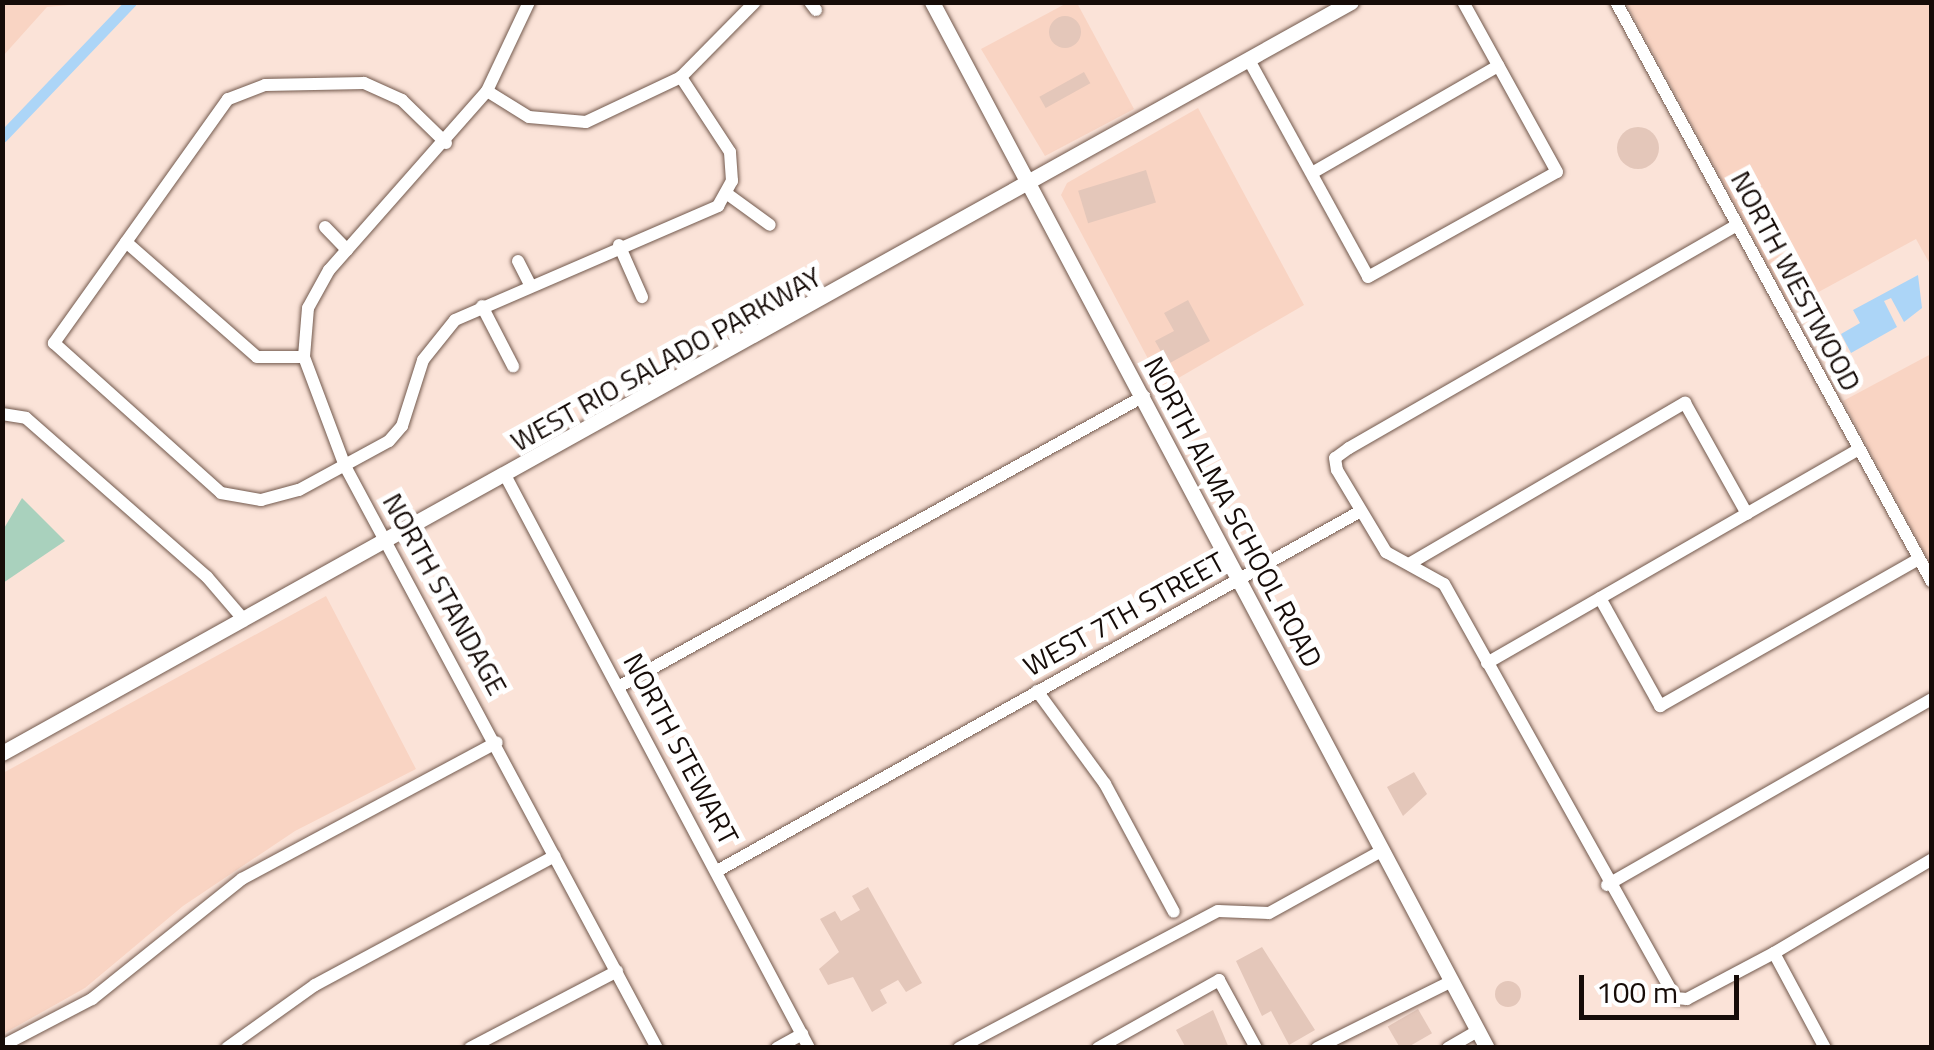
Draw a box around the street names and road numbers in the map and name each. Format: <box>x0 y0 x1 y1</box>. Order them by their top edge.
street label: NORTH WESTWOOD <box>1724 165 1868 397</box>
street label: WEST RIO SALADO PARKWAY <box>505 260 827 458</box>
street label: NORTH ALMA SCHOOL ROAD <box>1137 351 1329 673</box>
street label: NORTH STANDAGE <box>376 487 514 701</box>
street label: WEST 7TH STREET <box>1018 545 1230 683</box>
street label: NORTH STEWART <box>616 647 746 851</box>

